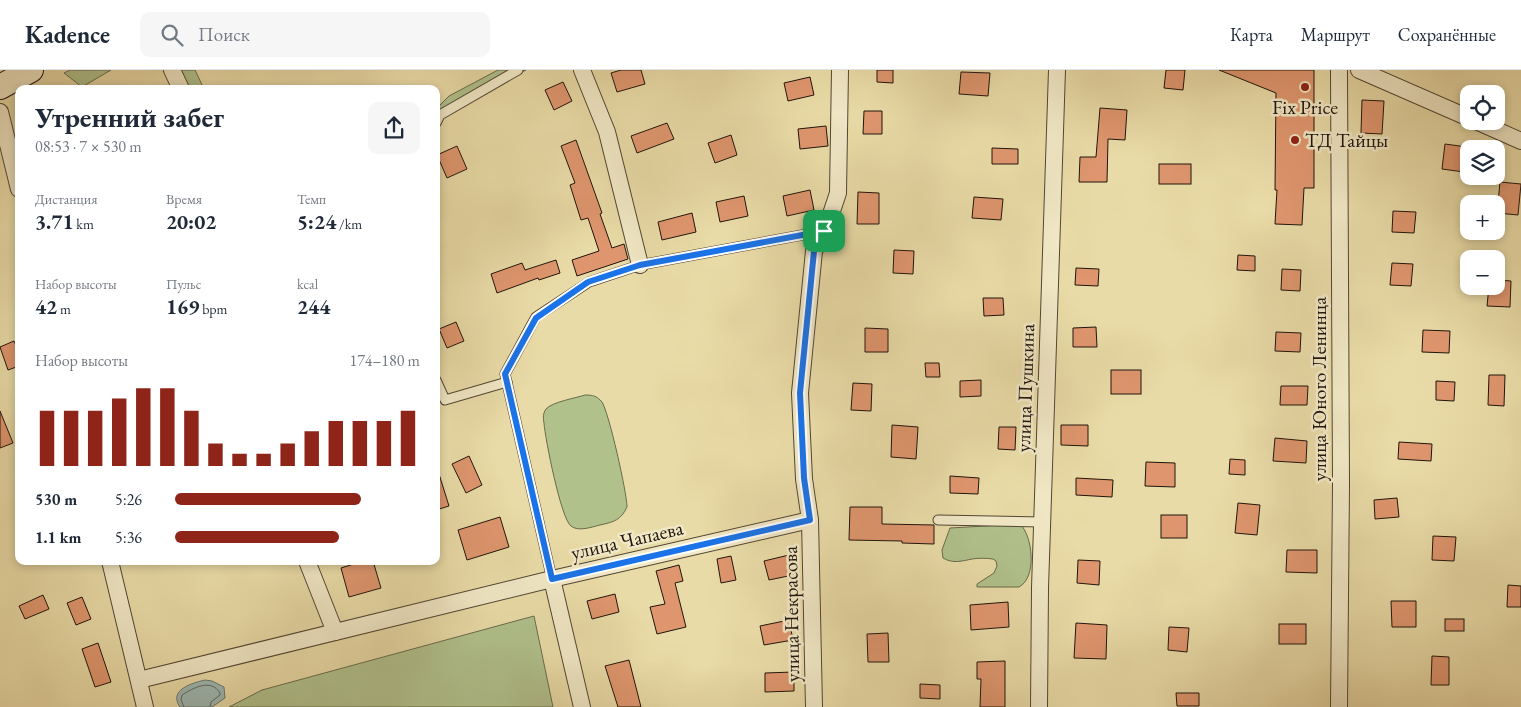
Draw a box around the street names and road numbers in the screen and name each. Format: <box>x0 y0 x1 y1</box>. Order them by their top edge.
street label: улица Юного Ленинца <box>1306 297 1332 481</box>
street label: улица Пушкина <box>1010 323 1040 453</box>
street label: улица Чапаева <box>568 514 686 566</box>
street label: улица Некрасова <box>777 546 805 682</box>

